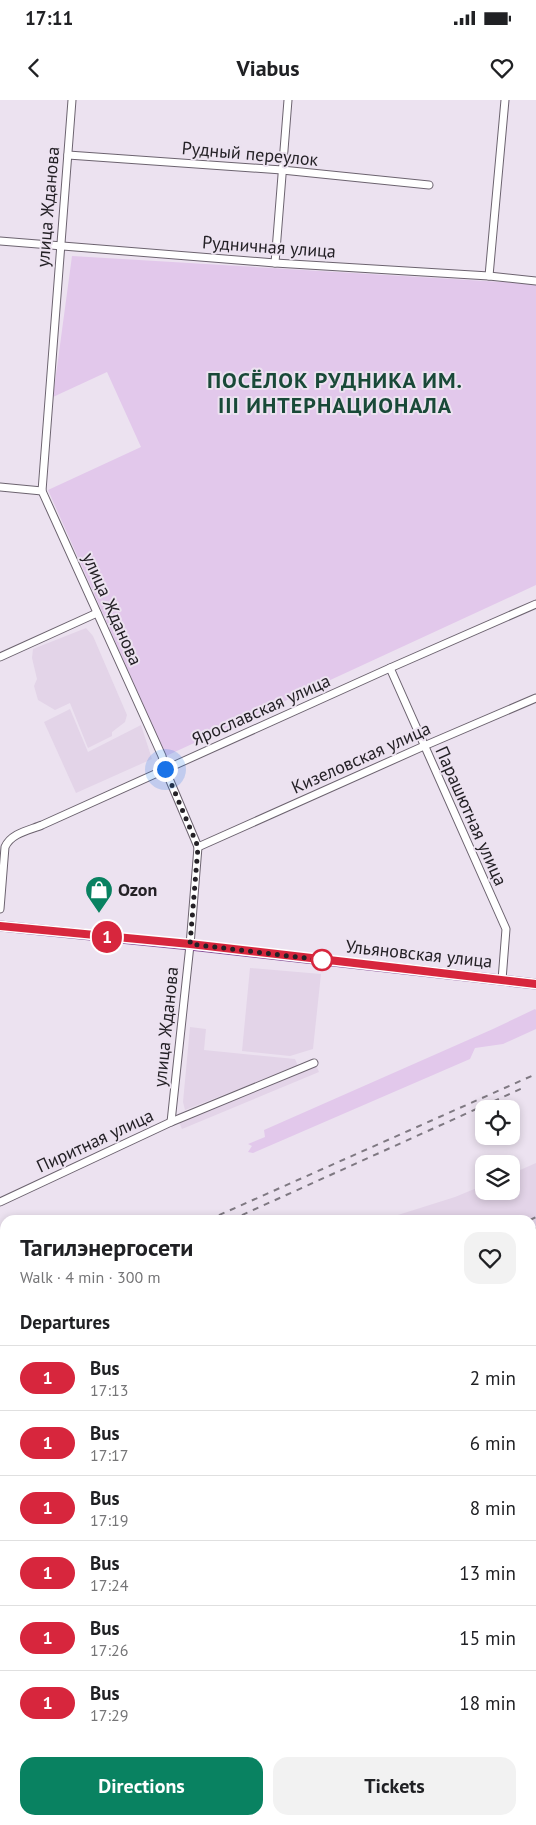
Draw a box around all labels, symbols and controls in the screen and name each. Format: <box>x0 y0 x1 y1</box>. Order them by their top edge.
text: 17:11 <box>25 6 73 30</box>
icon: back <box>20 54 48 82</box>
text: Viabus <box>237 54 300 82</box>
icon: heart <box>488 54 516 82</box>
street label: Рудный переулок <box>181 136 320 171</box>
street label: улица Жданова <box>31 146 64 268</box>
street label: Рудничная улица <box>201 230 337 263</box>
district label: ПОСЁЛОК РУДНИКА ИМ. III ИНТЕРНАЦИОНАЛА <box>207 366 463 419</box>
street label: улица Жданова <box>77 549 148 669</box>
street label: Ярославская улица <box>188 669 334 750</box>
street label: Кизеловская улица <box>288 717 434 799</box>
street label: Парашютная улица <box>430 742 513 889</box>
your location <box>153 757 178 782</box>
shop icon: Ozon <box>84 875 114 914</box>
place label: Ozon <box>118 878 157 901</box>
line badge: 1 <box>91 921 123 953</box>
text: 1 <box>102 925 112 948</box>
street label: Ульяновская улица <box>345 934 494 973</box>
unlabelled marker <box>311 949 333 971</box>
street label: улица Жданова <box>148 966 183 1088</box>
map controls <box>475 1100 520 1200</box>
button: locate <box>475 1100 520 1145</box>
street label: Пиритная улица <box>33 1103 157 1178</box>
button: layers <box>475 1155 520 1200</box>
text: Тагилэнергосети <box>20 1232 193 1263</box>
button: heart <box>464 1232 516 1284</box>
text: Walk · 4 min · 300 m <box>20 1267 160 1287</box>
text: Departures <box>20 1310 110 1334</box>
text: Bus <box>90 1356 119 1380</box>
text: 1 <box>42 1366 53 1389</box>
text: 2 min <box>470 1366 516 1390</box>
text: 17:13 <box>90 1380 128 1400</box>
text: Bus <box>90 1421 119 1445</box>
text: 1 <box>42 1431 53 1454</box>
text: 6 min <box>470 1431 516 1455</box>
text: 17:17 <box>90 1445 128 1465</box>
text: Bus <box>90 1486 119 1510</box>
text: 1 <box>42 1496 53 1519</box>
text: 8 min <box>470 1496 516 1520</box>
text: 17:19 <box>90 1510 128 1530</box>
text: Bus <box>90 1551 119 1575</box>
text: 1 <box>42 1561 53 1584</box>
text: 13 min <box>459 1561 516 1585</box>
text: 17:24 <box>90 1575 128 1595</box>
text: Bus <box>90 1616 119 1640</box>
text: 1 <box>42 1626 53 1649</box>
text: 15 min <box>459 1626 516 1650</box>
text: 17:26 <box>90 1640 128 1660</box>
text: Bus <box>90 1681 119 1705</box>
text: 1 <box>42 1691 53 1714</box>
text: 18 min <box>459 1691 516 1715</box>
text: 17:29 <box>90 1705 128 1725</box>
button: Directions <box>20 1757 263 1815</box>
button: Tickets <box>273 1757 516 1815</box>

